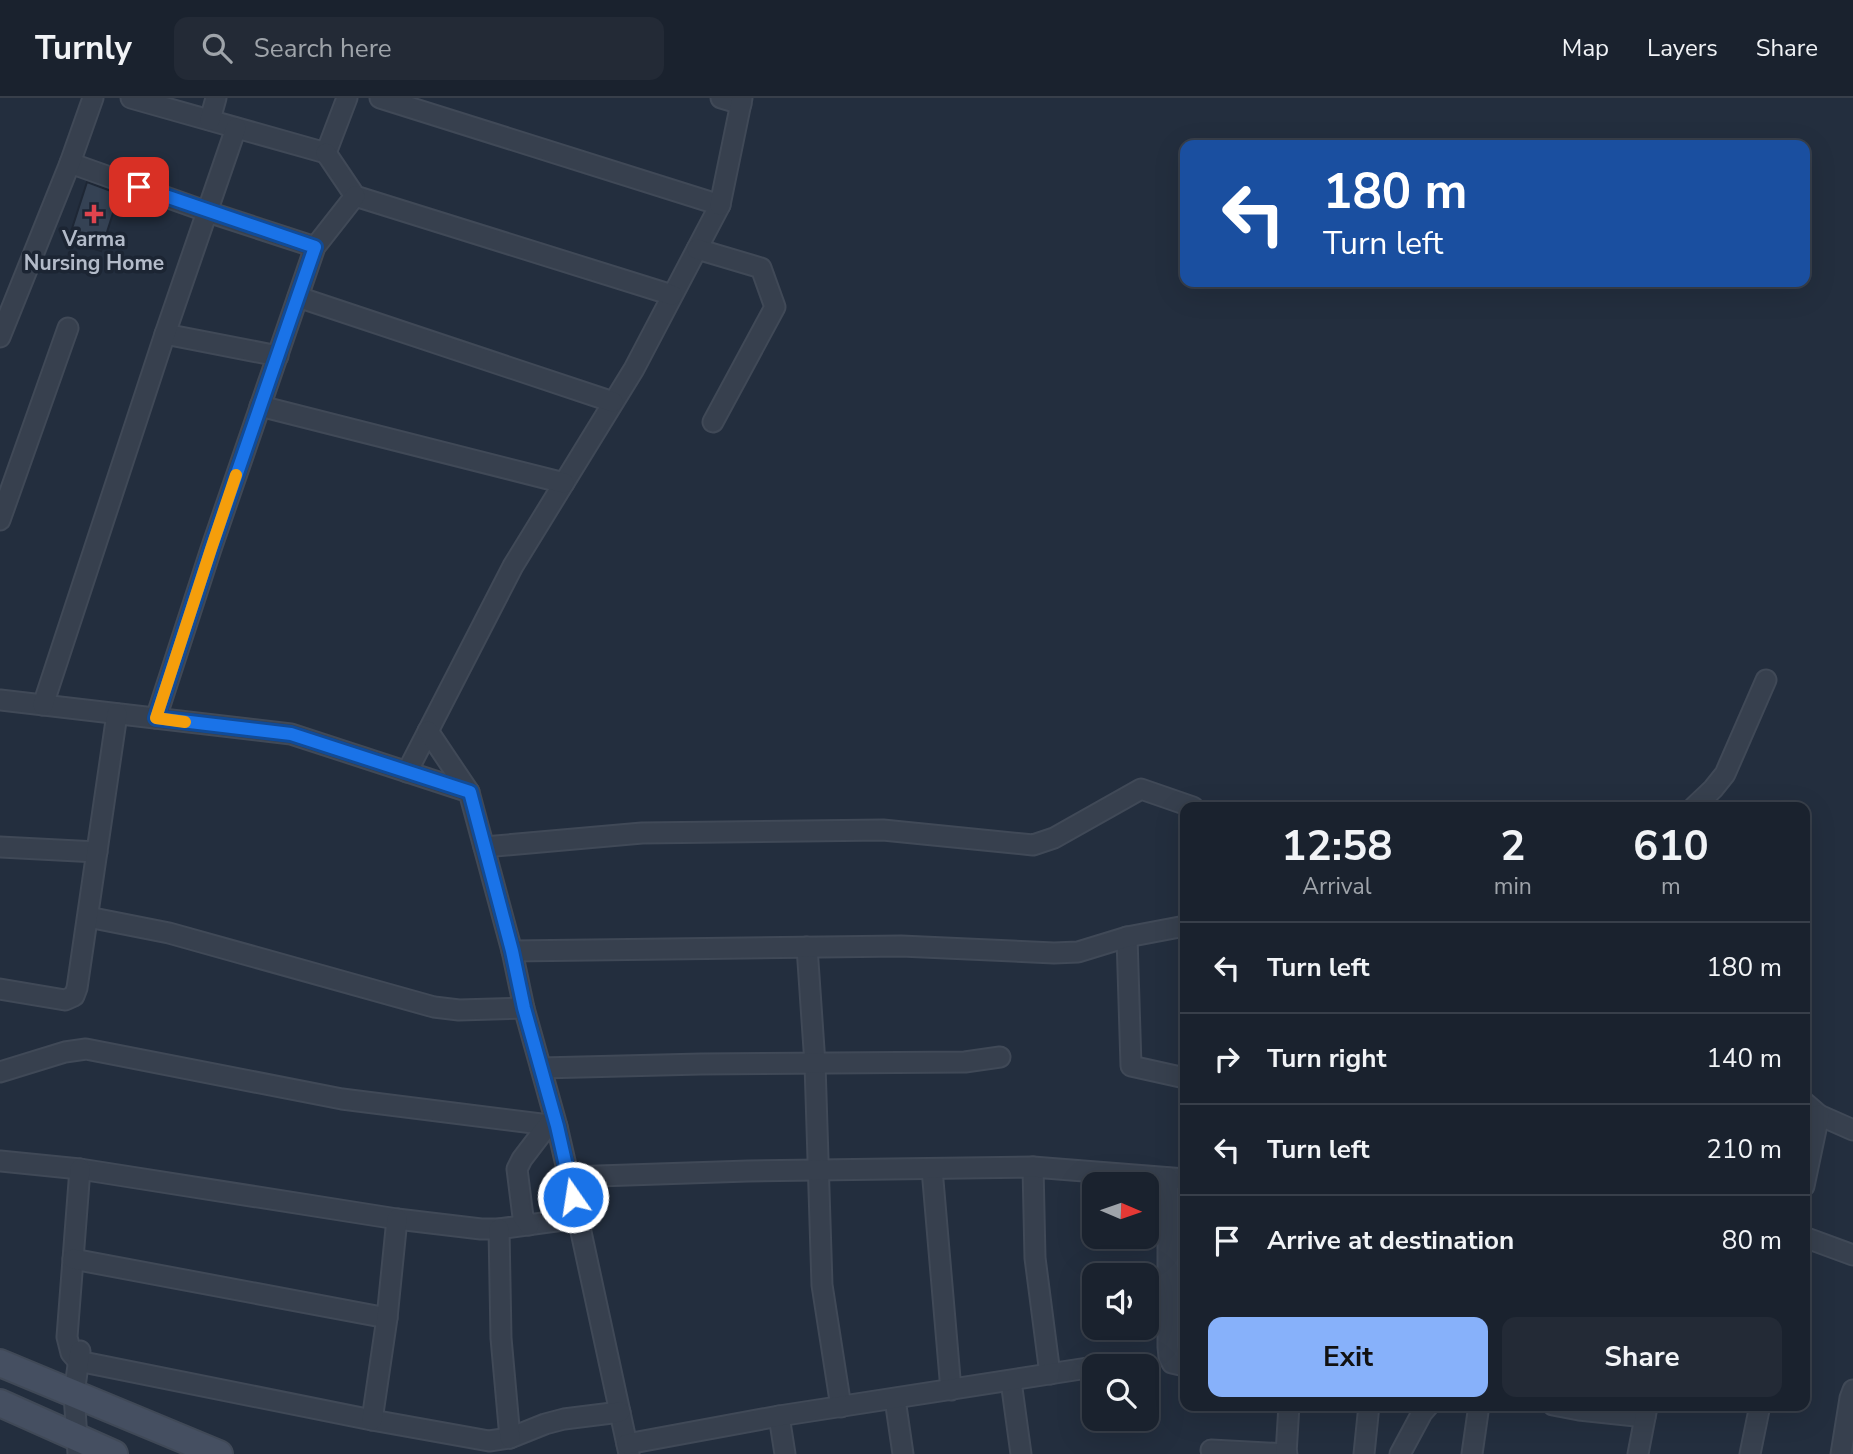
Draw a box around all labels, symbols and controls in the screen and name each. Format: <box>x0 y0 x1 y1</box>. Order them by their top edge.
search box <box>174 17 664 80</box>
text: Turnly <box>35 26 132 71</box>
icon: search <box>198 29 236 67</box>
text: Search here <box>254 31 392 66</box>
text: Map <box>1562 32 1609 64</box>
text: Layers <box>1647 32 1718 64</box>
text: Share <box>1756 32 1818 64</box>
pin <box>109 157 169 217</box>
text: 180 m <box>1323 158 1467 225</box>
icon: arrive <box>120 168 158 206</box>
icon: left <box>1208 168 1299 259</box>
marker: Varma Nursing Home <box>84 204 104 224</box>
text: Turn left <box>1323 222 1443 265</box>
place label: Varma Nursing Home <box>24 225 164 277</box>
text: 12:58 <box>1281 818 1392 875</box>
text: 2 <box>1500 818 1525 875</box>
text: 610 <box>1633 818 1709 875</box>
text: Arrival <box>1302 871 1371 902</box>
text: min <box>1494 871 1532 902</box>
text: m <box>1661 871 1681 902</box>
icon: left <box>1208 949 1246 987</box>
text: Turn left <box>1267 950 1370 985</box>
text: 180 m <box>1706 950 1782 985</box>
icon: right <box>1208 1040 1246 1078</box>
text: Turn right <box>1267 1041 1386 1076</box>
text: 140 m <box>1706 1041 1782 1076</box>
icon: left <box>1208 1131 1246 1169</box>
text: Turn left <box>1267 1132 1370 1167</box>
text: 210 m <box>1706 1132 1782 1167</box>
position arrow <box>536 1160 610 1234</box>
north arrow <box>1082 1172 1158 1250</box>
map controls <box>1082 1172 1159 1431</box>
icon: arrive <box>1208 1222 1246 1260</box>
text: Arrive at destination <box>1267 1223 1514 1258</box>
text: 80 m <box>1722 1223 1782 1258</box>
button: sound <box>1082 1263 1159 1340</box>
button: Exit <box>1208 1317 1488 1397</box>
button: Share <box>1502 1317 1782 1397</box>
button: search <box>1082 1354 1159 1431</box>

